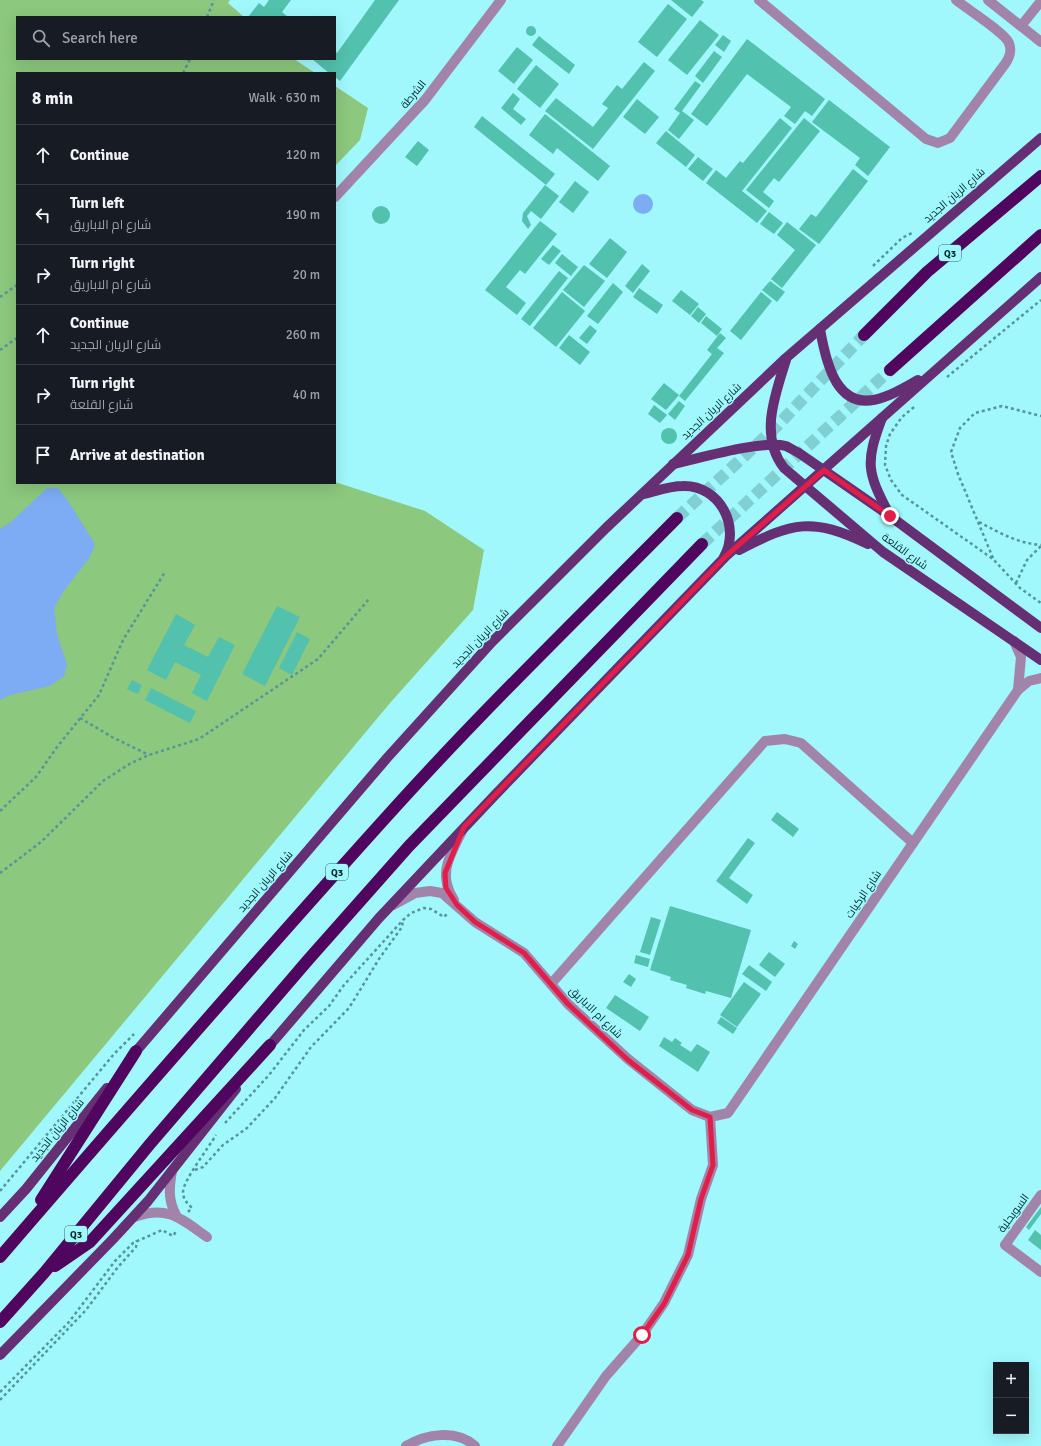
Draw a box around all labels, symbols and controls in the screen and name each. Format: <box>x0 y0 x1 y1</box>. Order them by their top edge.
search box <box>16 16 336 60</box>
icon: search <box>30 27 52 49</box>
text: Search here <box>62 29 138 47</box>
street label: الشرطة <box>398 77 429 111</box>
text: 8 min <box>32 88 73 109</box>
text: Walk · 630 m <box>249 90 320 106</box>
icon: ahead <box>32 144 54 166</box>
text: Continue <box>70 146 129 164</box>
text: 120 m <box>286 147 320 163</box>
street label: شارع الريان الجديد <box>921 165 988 226</box>
text: Turn left <box>70 194 124 212</box>
icon: left <box>32 204 54 226</box>
text: 190 m <box>286 207 320 223</box>
text: شارع ام الاباريق <box>70 217 151 233</box>
road number: Q3 <box>939 245 961 261</box>
text: Turn right <box>70 254 135 272</box>
icon: right <box>32 264 54 286</box>
text: 20 m <box>293 267 320 283</box>
text: شارع ام الاباريق <box>70 277 151 293</box>
text: Continue <box>70 314 129 332</box>
icon: ahead <box>32 324 54 346</box>
text: 260 m <box>286 327 320 343</box>
text: شارع الريان الجديد <box>70 337 161 353</box>
text: Turn right <box>70 374 135 392</box>
street label: شارع الريان الجديد <box>679 380 745 443</box>
icon: right <box>32 384 54 406</box>
text: 40 m <box>293 387 320 403</box>
text: شارع القلعة <box>70 397 133 413</box>
icon: arrive <box>32 444 54 466</box>
text: Arrive at destination <box>70 446 205 464</box>
route end <box>881 507 899 525</box>
street label: شارع القلعة <box>879 530 930 573</box>
street label: شارع الريان الجديد <box>449 606 513 671</box>
street label: شارع الريان الجديد <box>235 848 296 915</box>
road number: Q3 <box>326 864 348 880</box>
street label: شارع الركيات <box>843 868 885 921</box>
street label: شارع ام الاباريق <box>566 984 625 1042</box>
street label: شارع الريان الجديد <box>28 1096 87 1165</box>
street label: السويحلية <box>995 1192 1032 1235</box>
road number: Q3 <box>65 1226 87 1242</box>
route start <box>633 1326 651 1344</box>
map controls <box>993 1362 1029 1434</box>
button: + <box>993 1362 1029 1398</box>
button: − <box>993 1398 1029 1434</box>

